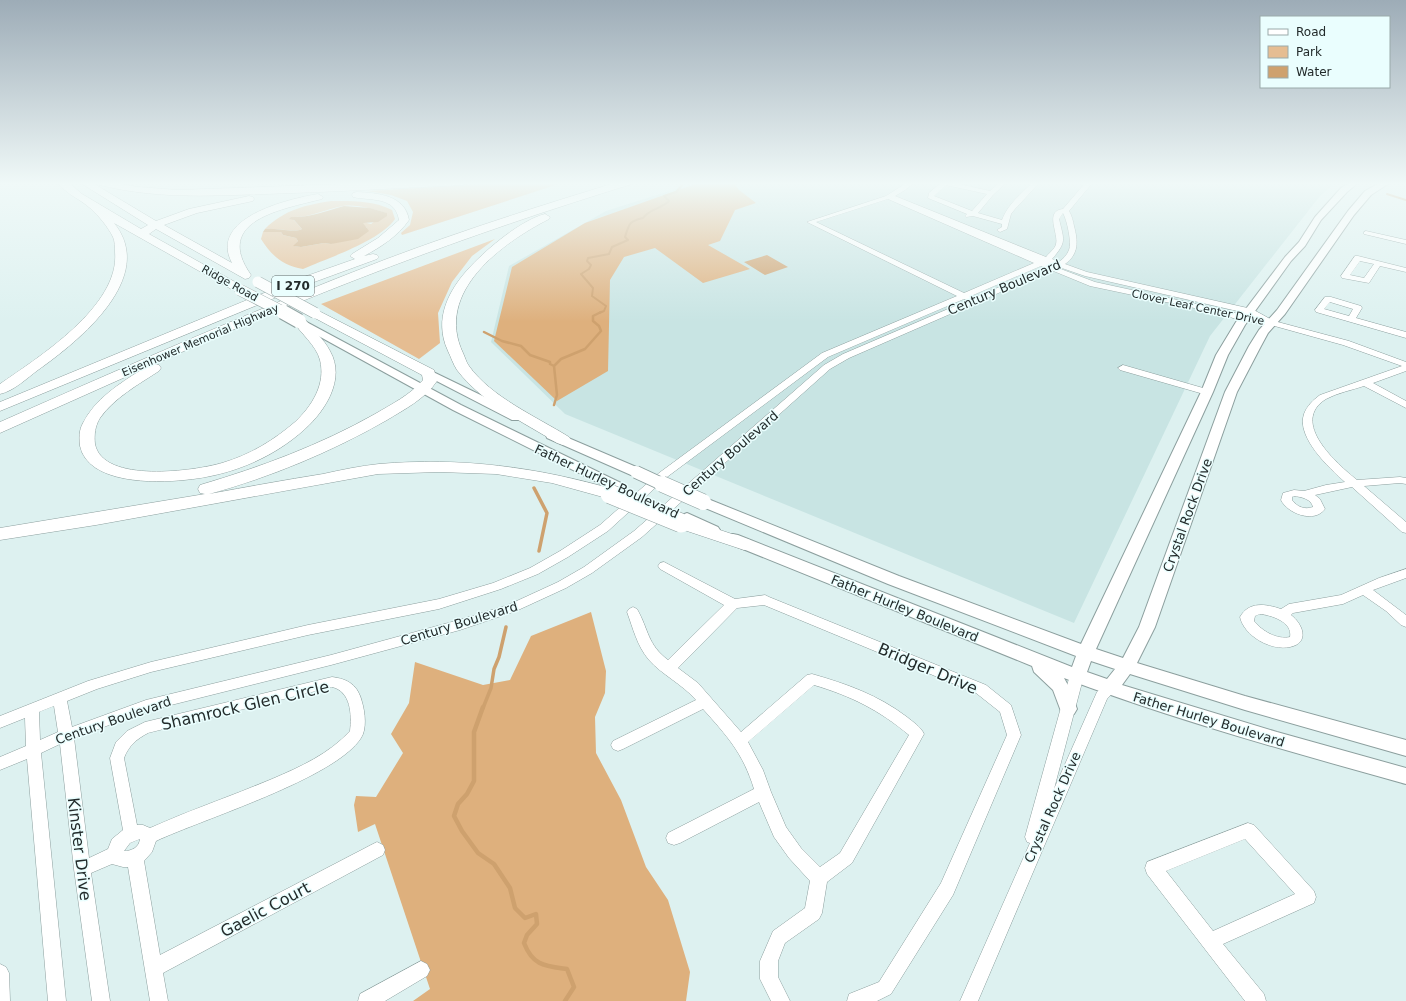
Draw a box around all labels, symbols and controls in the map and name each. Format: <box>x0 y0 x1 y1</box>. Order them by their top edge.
legend <box>1260 16 1390 88</box>
text: Road <box>1296 25 1326 39</box>
text: Park <box>1296 45 1322 59</box>
text: Water <box>1296 65 1332 79</box>
street label: Century Boulevard <box>945 257 1063 318</box>
street label: Ridge Road <box>199 263 260 304</box>
road number: I 270 <box>272 276 314 296</box>
street label: Clover Leaf Center Drive <box>1130 287 1266 328</box>
street label: Eisenhower Memorial Highway <box>120 301 281 379</box>
street label: Century Boulevard <box>680 408 781 499</box>
street label: Father Hurley Boulevard <box>532 441 681 522</box>
street label: Crystal Rock Drive <box>1160 456 1215 574</box>
street label: Father Hurley Boulevard <box>829 572 981 645</box>
street label: Century Boulevard <box>399 599 519 648</box>
street label: Bridger Drive <box>875 639 981 698</box>
street label: Shamrock Glen Circle <box>159 677 331 734</box>
street label: Father Hurley Boulevard <box>1131 689 1286 750</box>
street label: Century Boulevard <box>53 694 173 747</box>
street label: Crystal Rock Drive <box>1021 750 1084 865</box>
street label: Kinster Drive <box>64 796 95 902</box>
street label: Gaelic Court <box>217 878 313 941</box>

